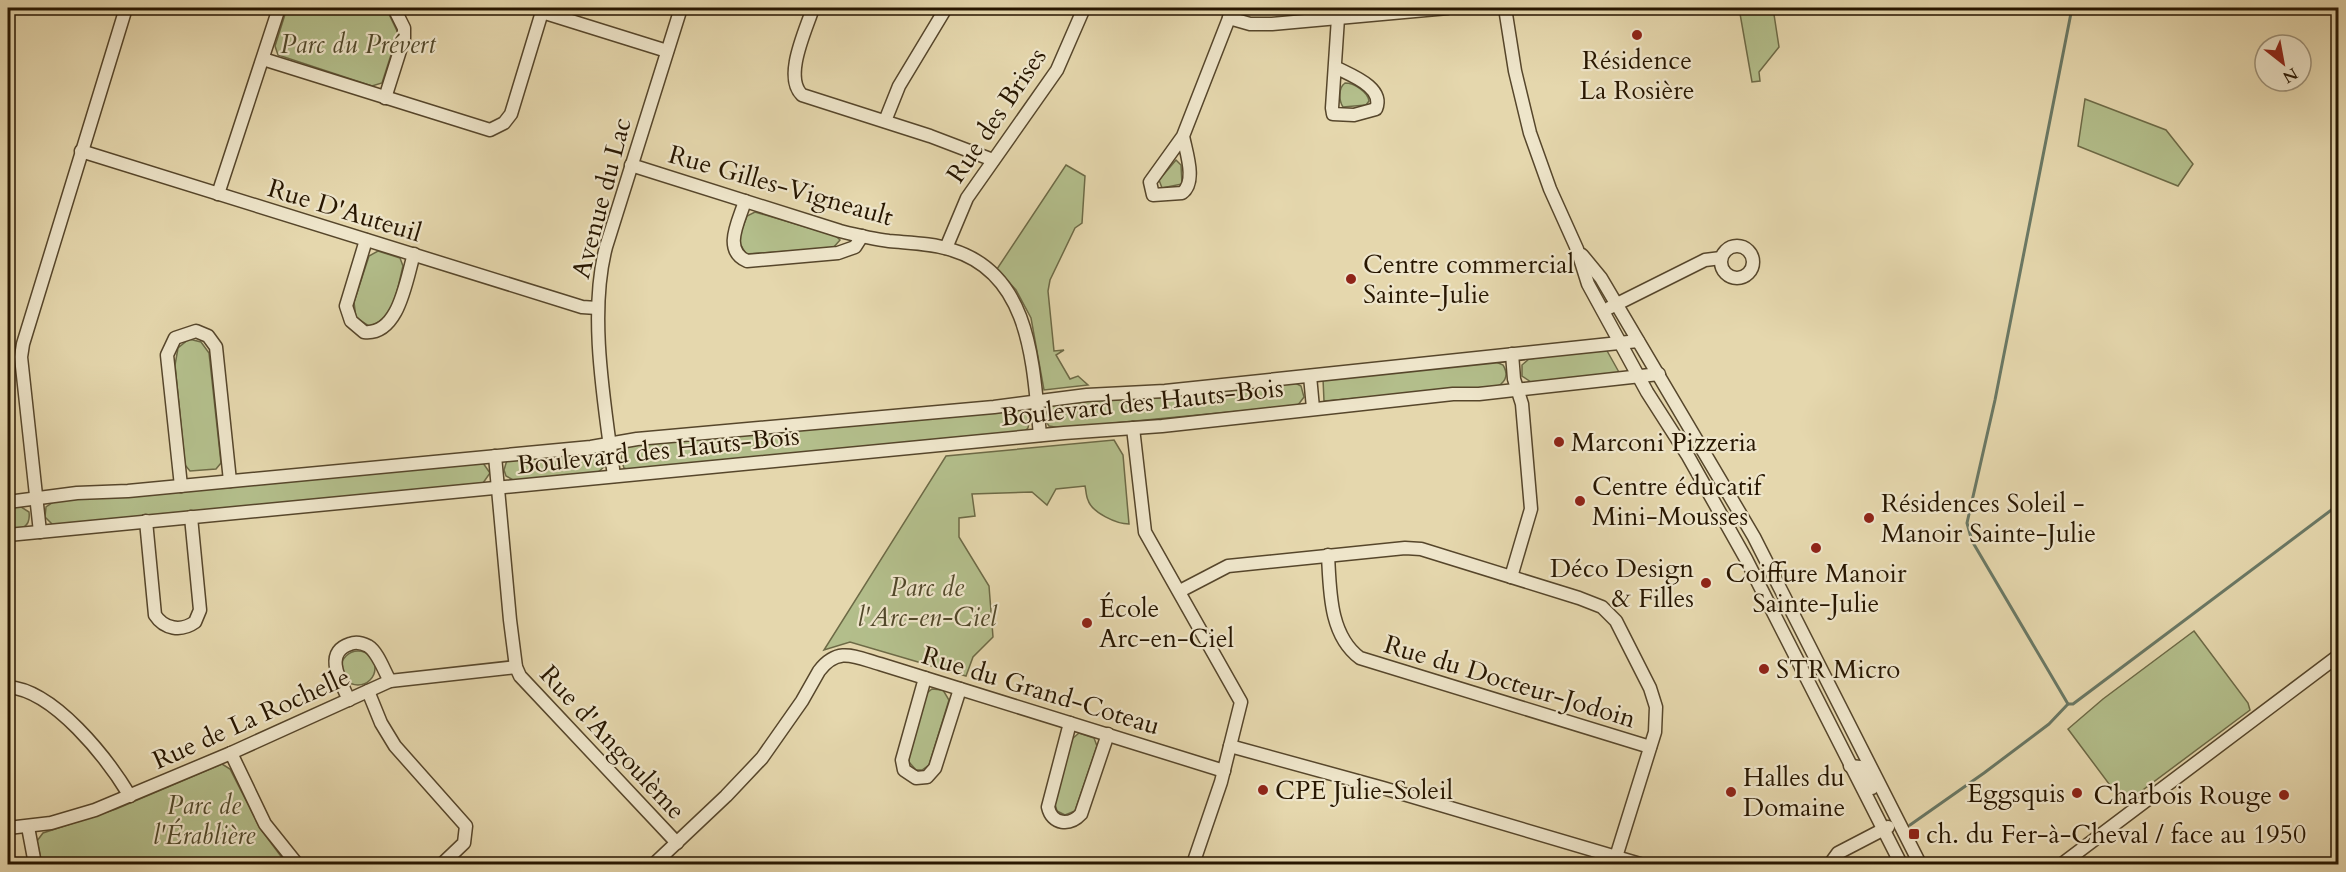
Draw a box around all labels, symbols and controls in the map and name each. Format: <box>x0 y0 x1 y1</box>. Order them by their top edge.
park label: Parc du Prévert <box>280 27 436 62</box>
marker: Résidence La Rosière <box>1630 28 1644 42</box>
north arrow <box>2253 33 2313 93</box>
street label: Rue des Brises <box>938 41 1055 190</box>
place label: Résidence La Rosière <box>1579 43 1695 108</box>
text: N <box>2278 62 2302 88</box>
street label: Avenue du Lac <box>563 114 640 282</box>
street label: Rue Gilles-Vigneault <box>664 137 897 234</box>
street label: Rue D'Auteuil <box>264 170 426 251</box>
place label: Centre commercial Sainte-Julie <box>1363 247 1575 312</box>
marker: Centre commercial Sainte-Julie <box>1344 272 1358 286</box>
street label: Boulevard des Hauts-Bois <box>999 370 1285 435</box>
street label: Boulevard des Hauts-Bois <box>515 418 801 483</box>
place label: Marconi Pizzeria <box>1571 425 1757 460</box>
marker: Marconi Pizzeria <box>1552 435 1566 449</box>
place label: Centre éducatif Mini-Mousses <box>1592 469 1765 534</box>
place label: Résidences Soleil - Manoir Sainte-Julie <box>1881 486 2096 551</box>
marker: Centre éducatif Mini-Mousses <box>1573 494 1587 508</box>
marker: Résidences Soleil - Manoir Sainte-Julie <box>1862 511 1876 525</box>
marker: Coiffure Manoir Sainte-Julie <box>1809 541 1823 555</box>
place label: Déco Design & Filles <box>1550 551 1694 616</box>
place label: Coiffure Manoir Sainte-Julie <box>1726 556 1907 621</box>
park label: Parc de l'Arc-en-Ciel <box>857 570 998 635</box>
marker: Déco Design & Filles <box>1699 576 1713 590</box>
place label: École Arc-en-Ciel <box>1099 591 1235 656</box>
marker: École Arc-en-Ciel <box>1080 616 1094 630</box>
street label: Rue du Docteur-Jodoin <box>1380 627 1640 736</box>
street label: Rue du Grand-Coteau <box>918 638 1164 743</box>
place label: STR Micro <box>1776 652 1900 687</box>
street label: Rue d'Angoulème <box>532 658 693 827</box>
street label: Rue de La Rochelle <box>147 659 355 778</box>
marker: STR Micro <box>1757 662 1771 676</box>
place label: Halles du Domaine <box>1743 760 1845 825</box>
place label: CPE Julie-Soleil <box>1275 773 1453 808</box>
place label: Eggsquis <box>1967 776 2065 811</box>
place label: Charbois Rouge <box>2093 778 2272 813</box>
marker: CPE Julie-Soleil <box>1256 783 1270 797</box>
marker: Halles du Domaine <box>1724 785 1738 799</box>
marker: Eggsquis <box>2070 786 2084 800</box>
park label: Parc de l'Érablière <box>153 788 256 853</box>
marker: Charbois Rouge <box>2277 788 2291 802</box>
place label: ch. du Fer-à-Cheval / face au 1950 <box>1926 817 2306 852</box>
marker: ch. du Fer-à-Cheval / face au 1950 <box>1907 827 1921 841</box>

